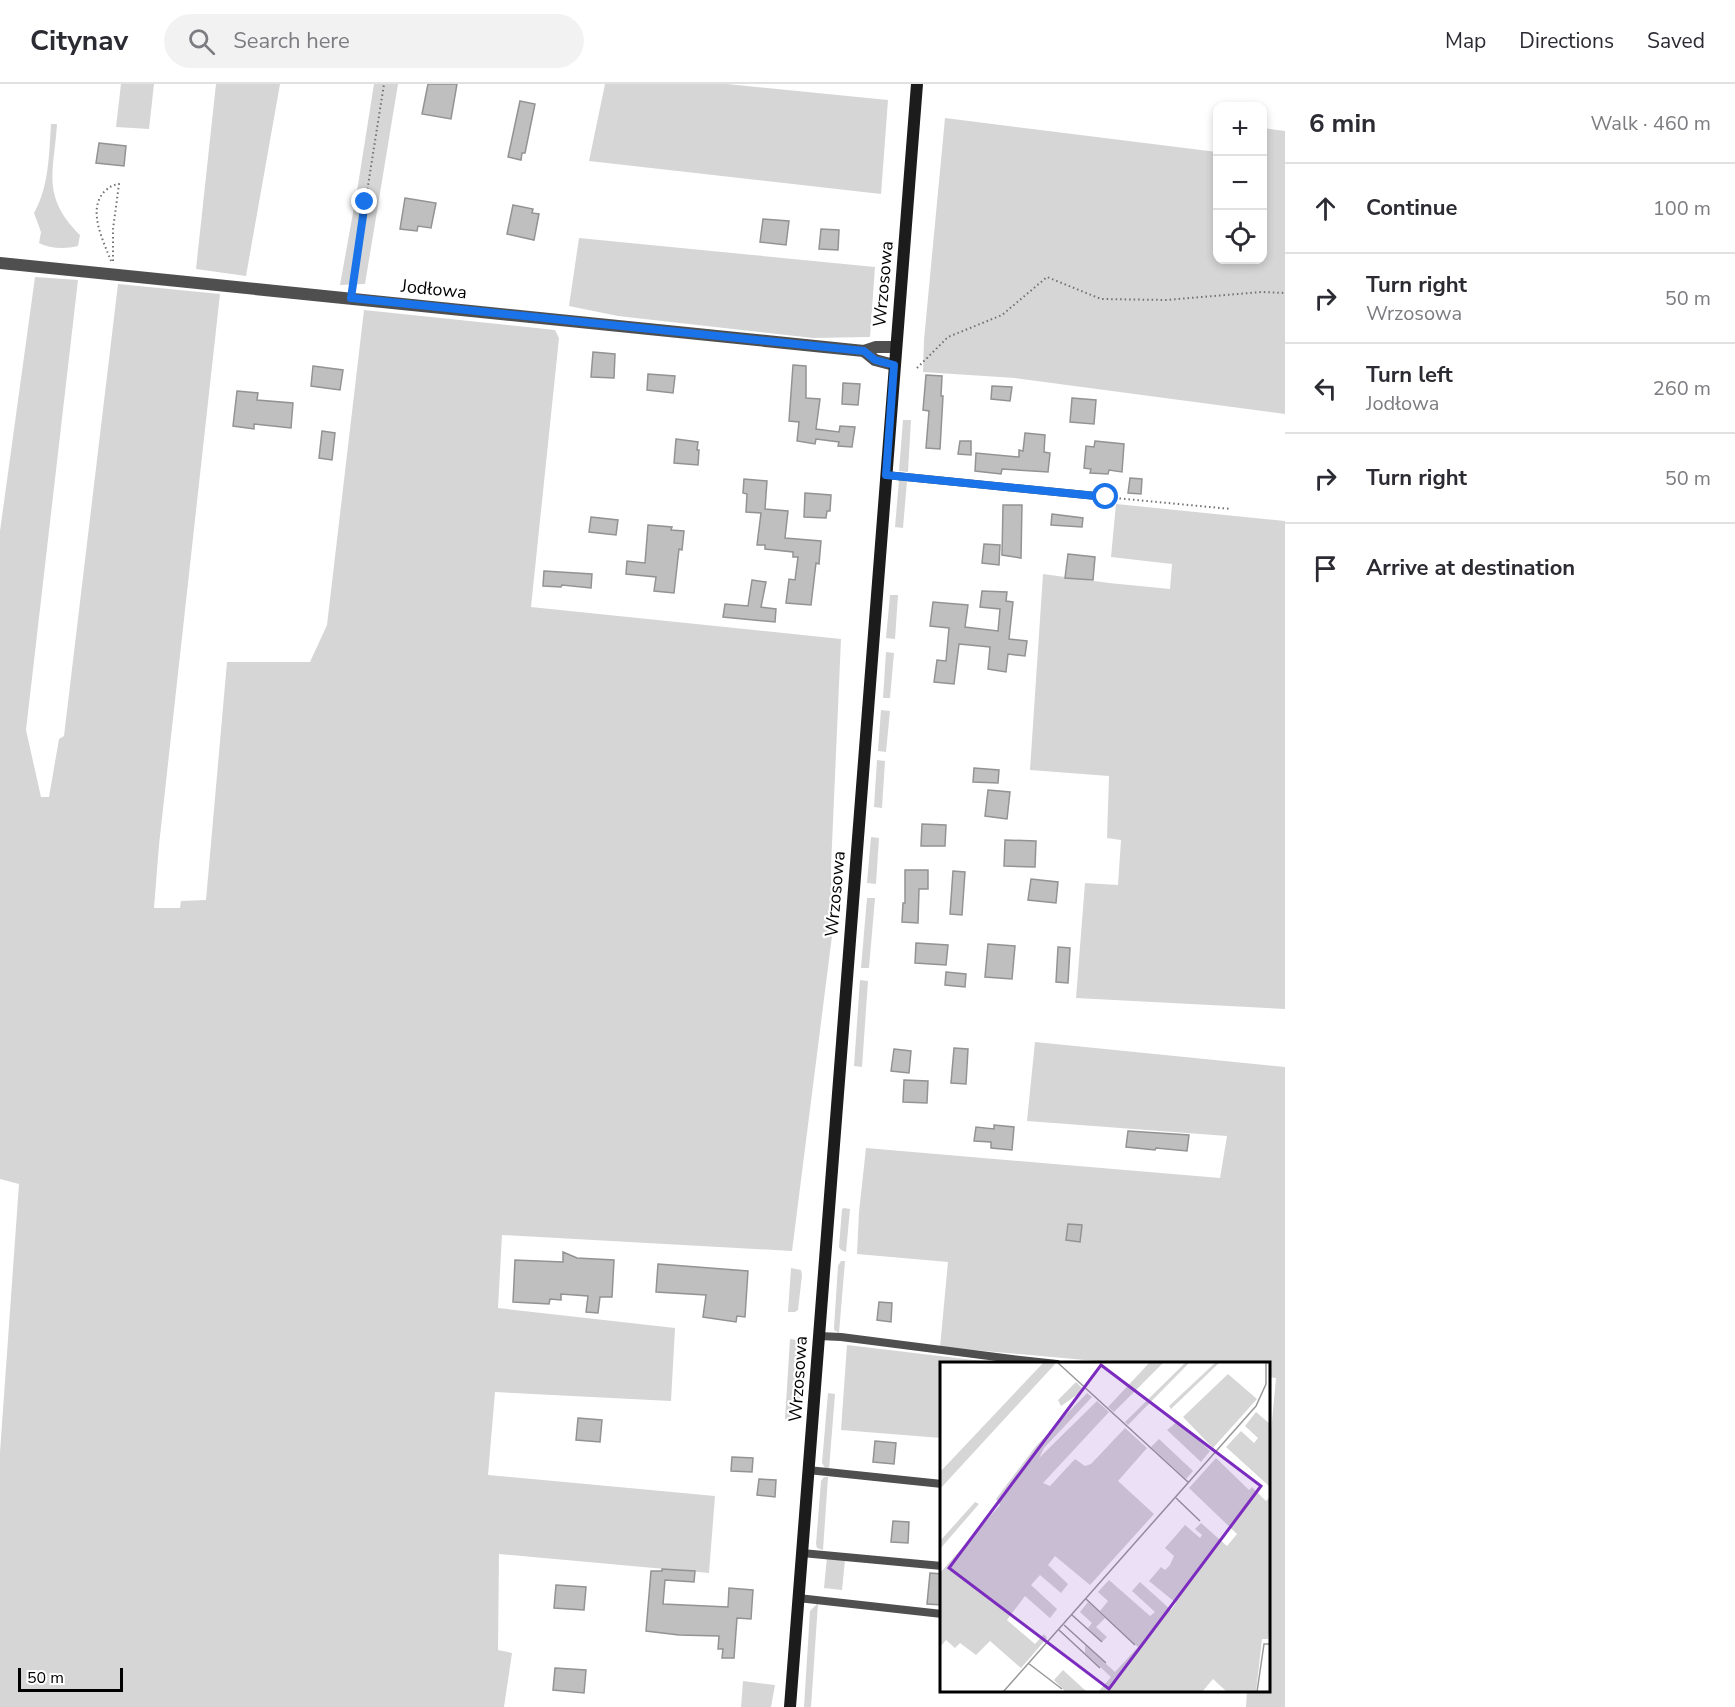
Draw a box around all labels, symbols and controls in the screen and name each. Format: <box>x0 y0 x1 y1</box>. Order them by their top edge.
search box <box>164 14 584 68</box>
text: Citynav <box>30 22 128 60</box>
icon: search <box>185 25 218 58</box>
text: Search here <box>233 26 350 56</box>
text: Map <box>1445 27 1486 55</box>
text: Directions <box>1519 27 1614 55</box>
text: Saved <box>1647 27 1705 55</box>
map controls <box>1213 102 1267 264</box>
button: + <box>1213 102 1267 156</box>
text: 6 min <box>1309 106 1376 141</box>
text: Walk · 460 m <box>1591 110 1711 137</box>
button: − <box>1213 156 1267 210</box>
route end <box>351 188 377 214</box>
icon: ahead <box>1309 192 1342 225</box>
text: Continue <box>1366 193 1457 223</box>
text: 100 m <box>1653 195 1711 222</box>
button: locate <box>1213 210 1267 264</box>
street label: Wrzosowa <box>867 240 899 328</box>
text: Turn right <box>1366 270 1467 300</box>
street label: Jodłowa <box>399 274 468 304</box>
icon: right <box>1309 282 1342 315</box>
text: 50 m <box>1665 285 1711 312</box>
text: Wrzosowa <box>1366 300 1462 327</box>
text: Turn left <box>1366 360 1453 390</box>
icon: left <box>1309 372 1342 405</box>
text: 260 m <box>1653 375 1711 402</box>
text: Jodłowa <box>1366 390 1439 417</box>
icon: right <box>1309 462 1342 495</box>
text: Turn right <box>1366 463 1467 493</box>
text: 50 m <box>1665 465 1711 492</box>
route start <box>1092 483 1118 509</box>
icon: arrive <box>1309 552 1342 585</box>
text: Arrive at destination <box>1366 553 1575 583</box>
street label: Wrzosowa <box>819 850 851 938</box>
street label: Wrzosowa <box>783 1335 813 1423</box>
inset map <box>940 1362 1270 1692</box>
scale bar <box>18 1665 123 1692</box>
text: 50 m <box>27 1667 64 1689</box>

